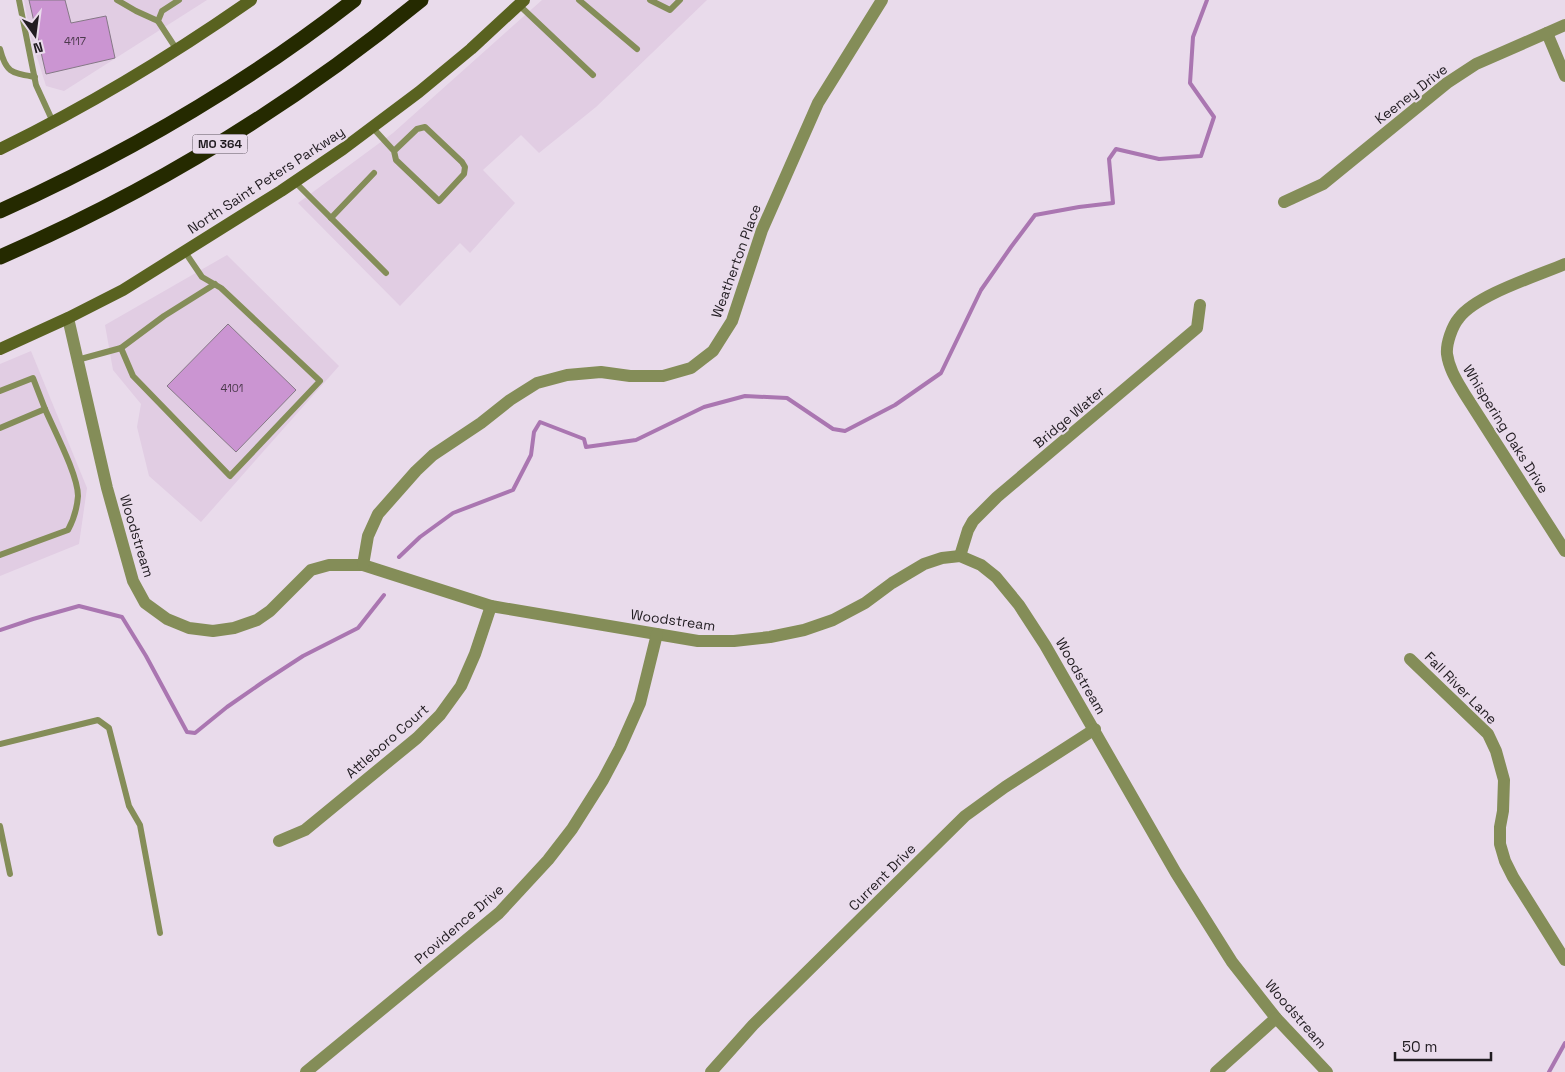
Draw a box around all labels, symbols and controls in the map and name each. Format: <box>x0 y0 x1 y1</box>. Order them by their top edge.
north arrow <box>10 10 60 60</box>
house number: 4117 <box>64 34 86 48</box>
text: N <box>31 38 45 57</box>
street label: Keeney Drive <box>1371 60 1451 128</box>
street label: North Saint Peters Parkway <box>184 122 348 238</box>
road number: MO 364 <box>192 134 248 154</box>
street label: Weatherton Place <box>707 202 765 320</box>
street label: Whispering Oaks Drive <box>1459 361 1553 497</box>
house number: 4101 <box>221 381 243 395</box>
street label: Bridge Water <box>1030 382 1108 452</box>
street label: Woodstream <box>116 493 158 579</box>
street label: Woodstream <box>629 605 717 635</box>
street label: Woodstream <box>1052 634 1110 718</box>
street label: Fall River Lane <box>1421 648 1501 728</box>
street label: Attleboro Court <box>342 700 432 782</box>
street label: Current Drive <box>844 839 920 915</box>
street label: Providence Drive <box>411 880 507 968</box>
street label: Woodstream <box>1261 976 1331 1052</box>
scale bar <box>1395 1030 1491 1062</box>
text: 50 m <box>1402 1037 1437 1056</box>

